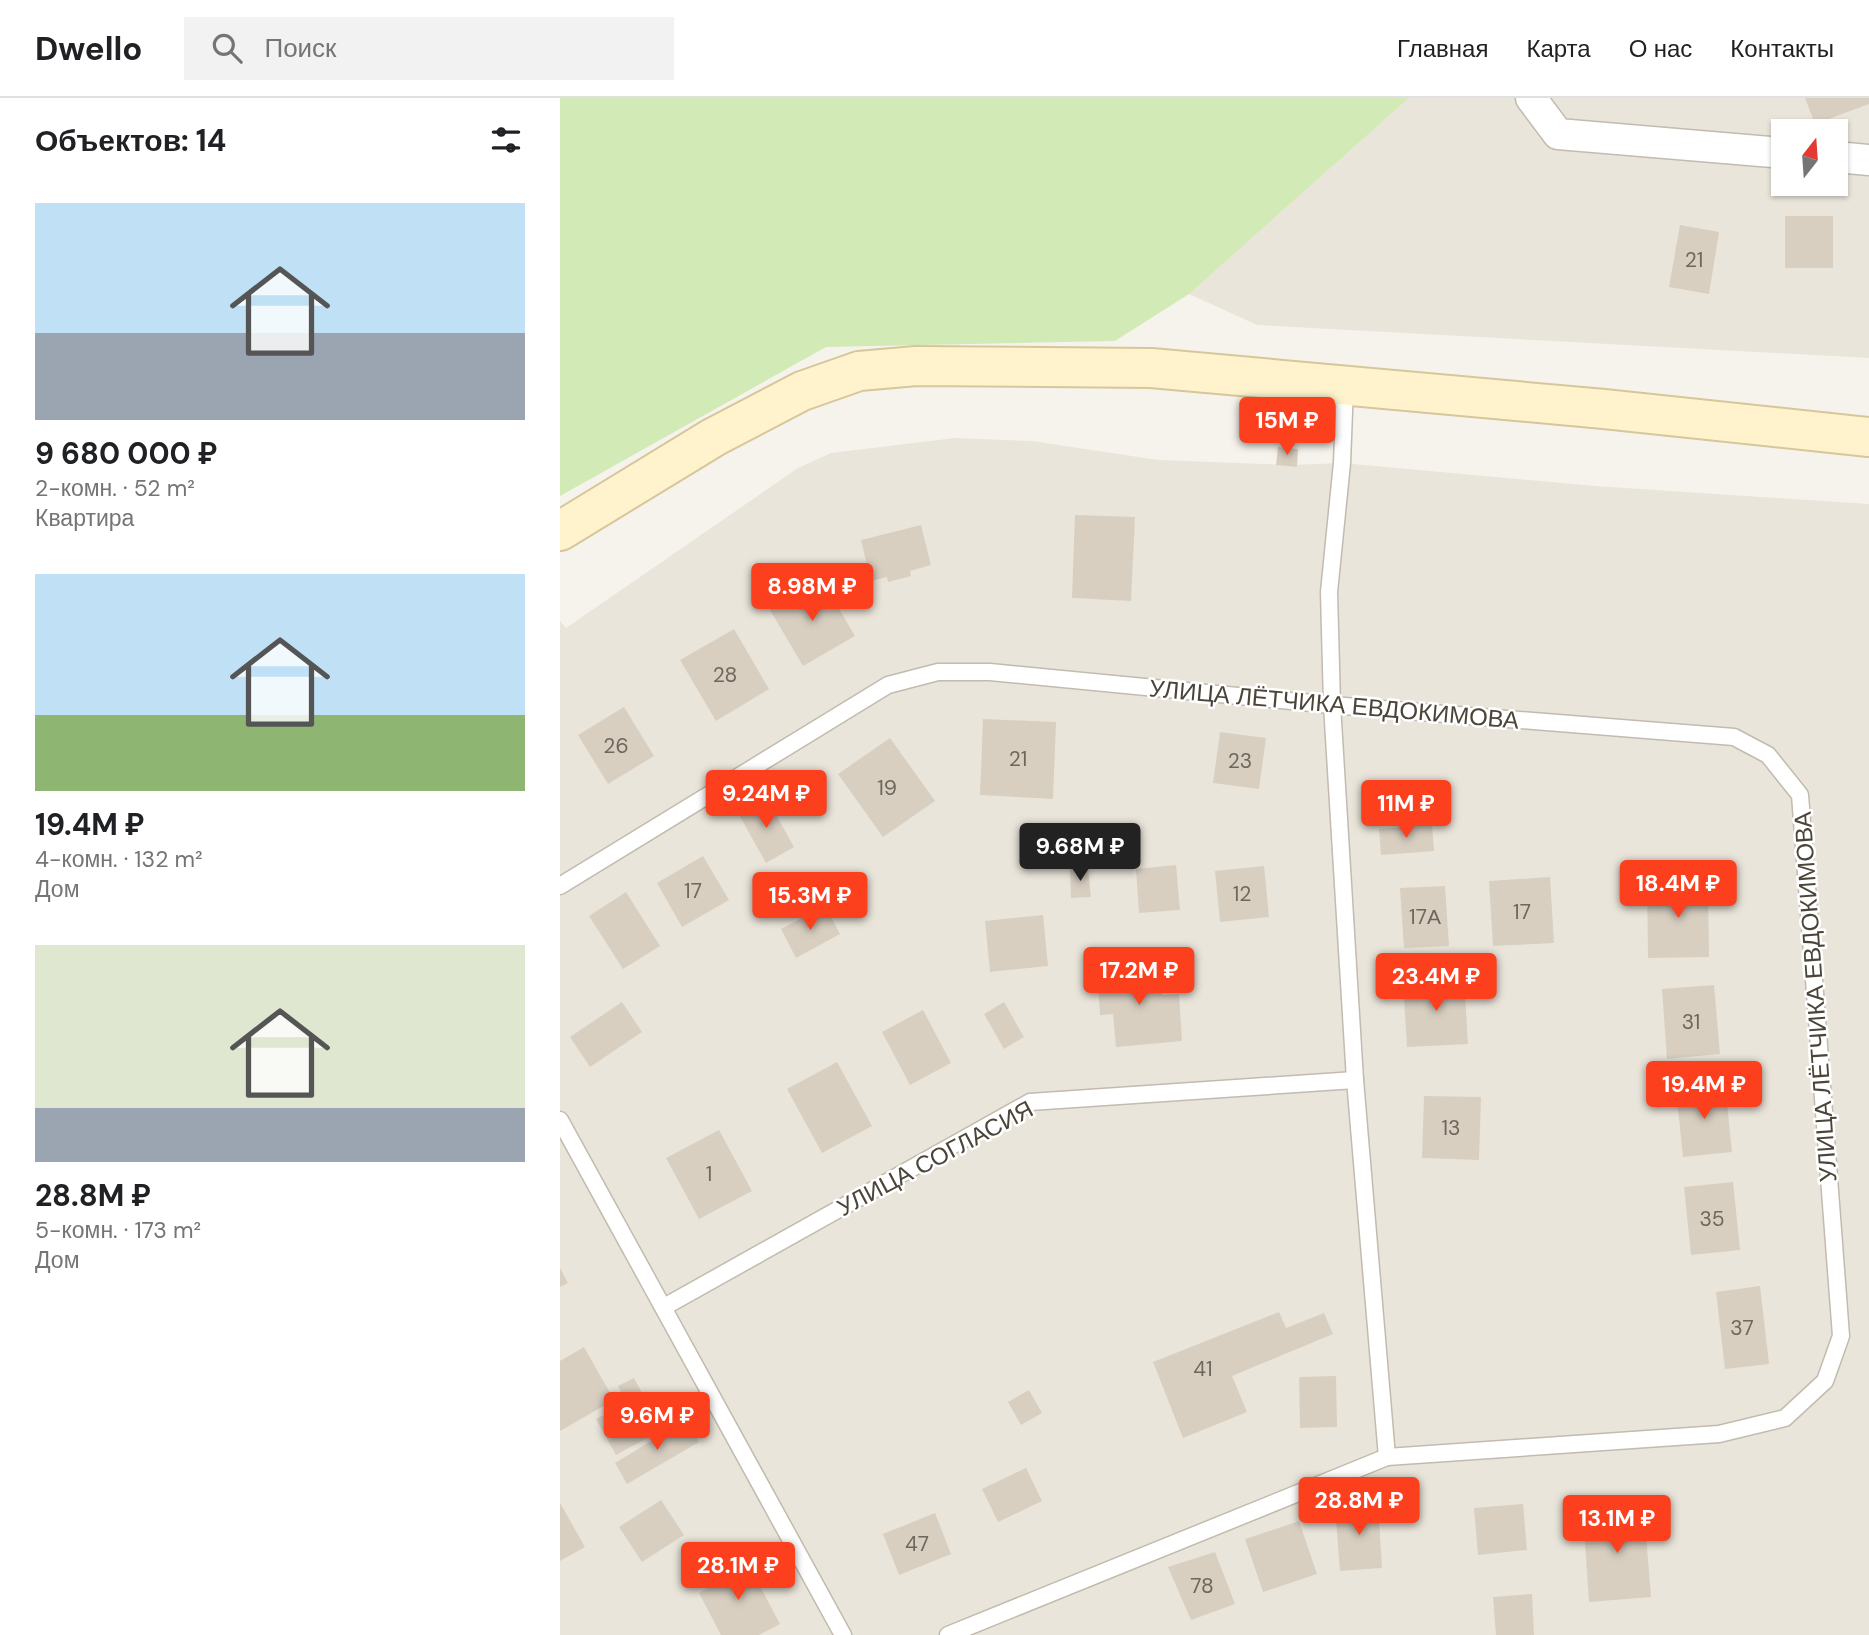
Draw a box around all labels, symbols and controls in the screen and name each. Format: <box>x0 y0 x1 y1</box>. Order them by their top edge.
search box <box>184 17 674 80</box>
text: Dwello <box>35 27 142 70</box>
icon: search <box>208 29 246 67</box>
text: Поиск <box>264 31 337 65</box>
text: Главная <box>1397 33 1488 64</box>
text: Карта <box>1526 33 1591 64</box>
text: О нас <box>1629 33 1692 64</box>
text: Контакты <box>1730 33 1834 64</box>
north arrow <box>1771 119 1848 196</box>
map controls <box>1771 119 1848 196</box>
text: Объектов: 14 <box>35 121 226 160</box>
icon: filters <box>487 121 525 159</box>
house number: 21 <box>1685 246 1703 274</box>
icon: home <box>217 248 343 374</box>
pin: 15M ₽ <box>1238 398 1336 457</box>
text: 15M ₽ <box>1255 405 1319 435</box>
text: 9 680 000 ₽ <box>35 434 217 473</box>
text: 2-комн. · 52 m² <box>35 473 195 503</box>
text: Квартира <box>35 503 134 533</box>
pin: 8.98M ₽ <box>747 564 877 623</box>
text: 8.98M ₽ <box>767 571 857 601</box>
icon: home <box>217 619 343 745</box>
house number: 28 <box>713 661 737 689</box>
street label: УЛИЦА ЛЁТЧИКА ЕВДОКИМОВА <box>1148 672 1520 736</box>
house number: 26 <box>603 732 629 760</box>
house number: 21 <box>1009 745 1027 773</box>
house number: 23 <box>1228 747 1252 775</box>
pin: 9.24M ₽ <box>701 770 831 830</box>
house number: 19 <box>877 774 897 802</box>
text: 9.24M ₽ <box>722 778 810 808</box>
pin: 11M ₽ <box>1357 780 1455 840</box>
text: 11M ₽ <box>1377 788 1435 818</box>
text: 19.4M ₽ <box>35 805 144 844</box>
street label: УЛИЦА ЛЁТЧИКА ЕВДОКИМОВА <box>1787 811 1843 1183</box>
pin: 9.68M ₽ <box>1015 824 1145 883</box>
text: 9.68M ₽ <box>1036 831 1125 861</box>
text: 4-комн. · 132 m² <box>35 844 203 874</box>
pin: 18.4M ₽ <box>1613 860 1743 920</box>
text: 18.4M ₽ <box>1636 868 1720 898</box>
pin: 15.3M ₽ <box>745 872 875 932</box>
text: Дом <box>35 874 79 904</box>
house number: 17 <box>684 877 702 905</box>
text: 15.3M ₽ <box>768 880 852 910</box>
house number: 12 <box>1233 880 1251 908</box>
house number: 17 <box>1513 898 1531 926</box>
house number: 17А <box>1409 903 1441 931</box>
pin: 17.2M ₽ <box>1074 948 1204 1007</box>
pin: 23.4M ₽ <box>1371 954 1501 1013</box>
text: 17.2M ₽ <box>1099 955 1179 985</box>
text: 23.4M ₽ <box>1392 961 1480 991</box>
icon: home <box>217 990 343 1116</box>
house number: 31 <box>1682 1008 1700 1036</box>
pin: 19.4M ₽ <box>1639 1062 1769 1121</box>
text: 19.4M ₽ <box>1662 1069 1746 1099</box>
street label: УЛИЦА СОГЛАСИЯ <box>832 1093 1038 1223</box>
house number: 13 <box>1442 1114 1460 1142</box>
house number: 1 <box>706 1160 712 1188</box>
text: 28.8M ₽ <box>35 1176 151 1215</box>
house number: 35 <box>1699 1205 1725 1233</box>
text: 5-комн. · 173 m² <box>35 1215 201 1245</box>
text: Дом <box>35 1245 79 1275</box>
house number: 37 <box>1730 1314 1754 1342</box>
house number: 41 <box>1193 1355 1213 1383</box>
pin: 9.6M ₽ <box>600 1392 714 1452</box>
text: 9.6M ₽ <box>620 1400 694 1430</box>
pin: 28.8M ₽ <box>1294 1478 1424 1537</box>
text: 28.8M ₽ <box>1315 1485 1403 1515</box>
pin: 13.1M ₽ <box>1552 1496 1682 1555</box>
text: 13.1M ₽ <box>1579 1503 1655 1533</box>
house number: 47 <box>905 1530 929 1558</box>
pin: 28.1M ₽ <box>673 1542 803 1602</box>
text: 28.1M ₽ <box>697 1550 779 1580</box>
house number: 78 <box>1190 1572 1214 1600</box>

